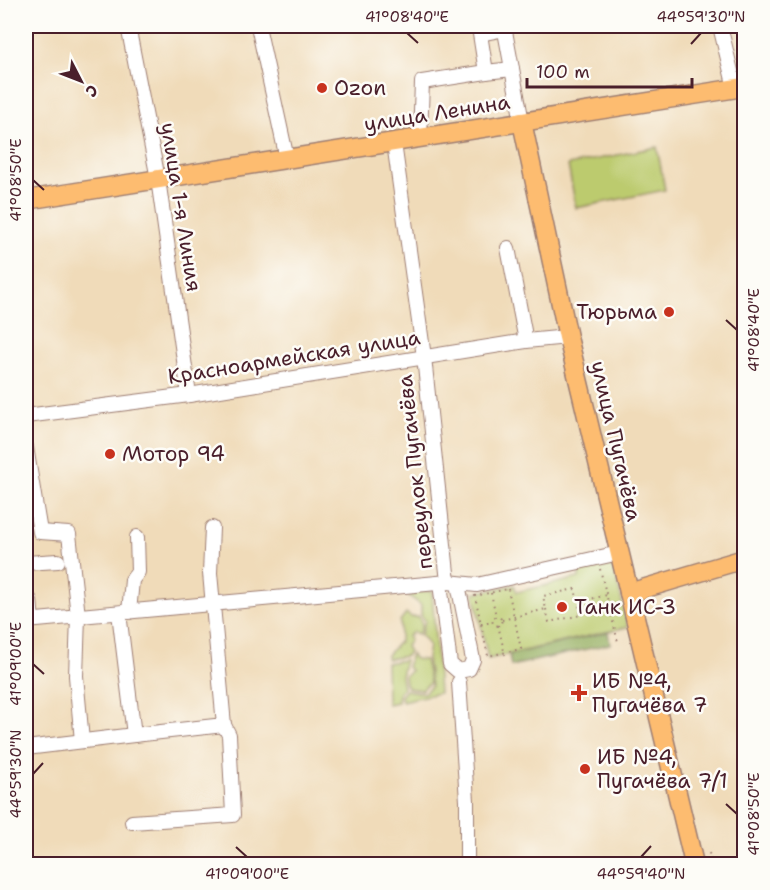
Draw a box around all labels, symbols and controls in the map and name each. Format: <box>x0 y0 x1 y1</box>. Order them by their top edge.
text: 41°08'40"E <box>365 7 449 27</box>
text: 44°59'30"N <box>657 7 745 27</box>
north arrow <box>51 51 111 111</box>
scale bar <box>527 51 692 89</box>
text: 100 m <box>536 60 590 84</box>
place label: Ozon <box>334 74 386 102</box>
text: С <box>81 80 103 102</box>
marker: Ozon <box>315 81 329 95</box>
street label: улица Ленина <box>362 88 512 138</box>
street label: улица 1-я Линия <box>154 120 208 294</box>
text: 41°08'50"E <box>6 138 26 222</box>
text: 41°08'40"E <box>744 288 764 372</box>
place label: Тюрьма <box>576 298 657 326</box>
marker: Тюрьма <box>662 305 676 319</box>
street label: Красноармейская улица <box>166 323 422 391</box>
street label: улица Пугачёва <box>584 358 648 524</box>
street label: переулок Пугачёва <box>391 373 439 571</box>
place label: Мотор 94 <box>122 440 225 468</box>
marker: Мотор 94 <box>103 447 117 461</box>
place label: Танк ИС-3 <box>574 593 676 621</box>
marker: Танк ИС-3 <box>555 600 569 614</box>
text: 41°09'00"E <box>6 622 26 706</box>
place label: ИБ №4, Пугачёва 7 <box>592 667 707 719</box>
marker: ИБ №4, Пугачёва 7 <box>570 684 588 702</box>
text: 44°59'30"N <box>6 730 26 818</box>
place label: ИБ №4, Пугачёва 7/1 <box>597 743 728 795</box>
marker: ИБ №4, Пугачёва 7/1 <box>578 762 592 776</box>
text: 41°08'50"E <box>744 772 764 856</box>
text: 41°09'00"E <box>205 864 289 884</box>
text: 44°59'40"N <box>597 864 685 884</box>

